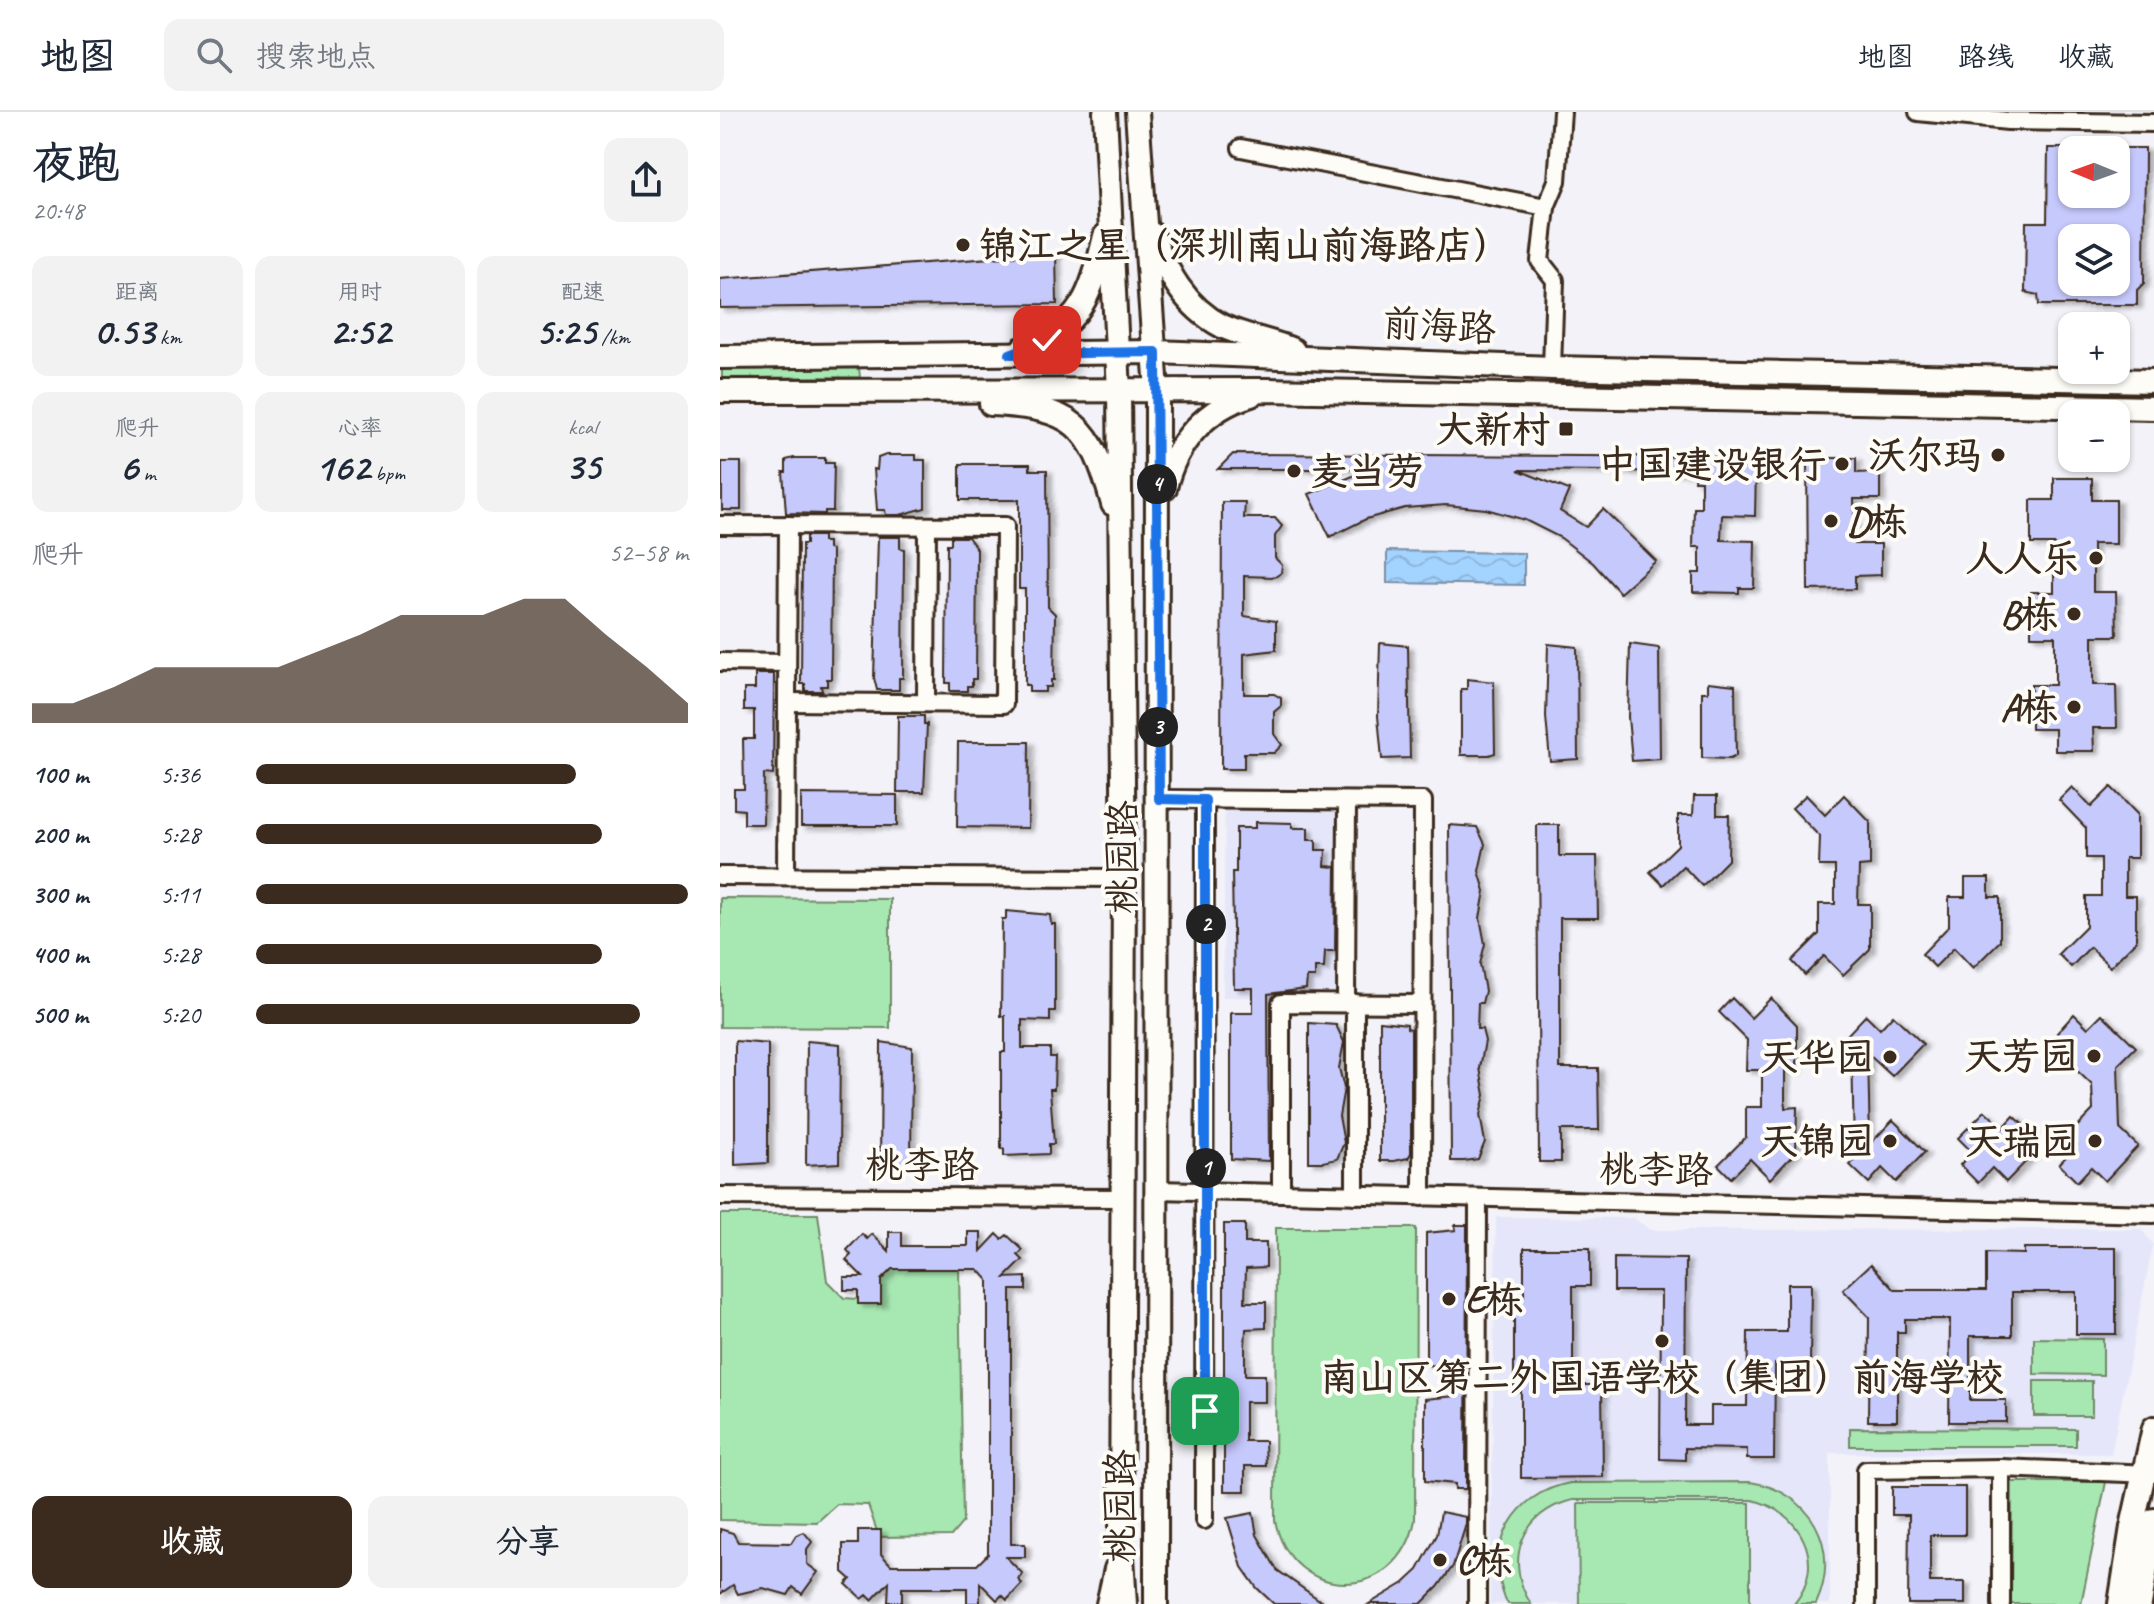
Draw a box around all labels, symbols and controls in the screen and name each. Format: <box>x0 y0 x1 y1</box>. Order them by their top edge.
search box <box>164 19 724 91</box>
text: 地图 <box>40 33 116 80</box>
icon: search <box>192 33 236 77</box>
text: 搜索地点 <box>256 37 376 75</box>
text: 地图 <box>1858 39 1914 74</box>
text: 路线 <box>1958 39 2014 74</box>
text: 收藏 <box>2058 39 2114 74</box>
text: 夜跑 <box>32 136 120 191</box>
north arrow <box>2058 136 2130 208</box>
map controls <box>2058 136 2130 472</box>
button: share <box>604 138 688 222</box>
text: 20:48 <box>32 194 84 227</box>
place label: 锦江之星（深圳南山前海路店） <box>979 222 1511 269</box>
button: layers <box>2058 224 2130 296</box>
marker: 锦江之星（深圳南山前海路店） <box>954 236 972 254</box>
text: 距离 <box>115 278 159 306</box>
text: 用时 <box>338 278 382 306</box>
text: 配速 <box>561 278 605 306</box>
street label: 前海路 <box>1381 300 1497 352</box>
text: 0.53 <box>93 306 155 356</box>
text: 2:52 <box>329 306 391 356</box>
text: 5:25 <box>535 306 596 356</box>
pin <box>1013 306 1081 374</box>
button: + <box>2058 312 2130 384</box>
icon: check <box>1025 318 1069 362</box>
text: km <box>155 323 181 351</box>
text: /km <box>596 323 630 351</box>
button: − <box>2058 400 2130 472</box>
place label: 大新村 <box>1436 406 1550 453</box>
text: kcal <box>568 413 597 441</box>
text: 爬升 <box>115 414 159 442</box>
text: 心率 <box>338 414 382 442</box>
marker: 大新村 <box>1557 420 1575 438</box>
place label: 沃尔玛 <box>1868 432 1982 479</box>
text: 35 <box>565 441 600 491</box>
place label: 中国建设银行 <box>1598 441 1826 488</box>
text: 6 <box>119 442 138 492</box>
text: 162 <box>315 442 370 492</box>
marker: 沃尔玛 <box>1989 446 2007 464</box>
place label: 麦当劳 <box>1310 448 1424 495</box>
marker: 中国建设银行 <box>1833 455 1851 473</box>
text: m <box>138 459 156 487</box>
text: bpm <box>370 459 405 487</box>
marker: 麦当劳 <box>1285 462 1303 480</box>
pin: 4 <box>1137 464 1177 504</box>
text: 4 <box>1152 470 1162 498</box>
place label: D栋 <box>1847 498 1907 545</box>
marker: D栋 <box>1822 512 1840 530</box>
place label: 人人乐 <box>1966 535 2080 582</box>
text: 52–58 m <box>609 536 688 569</box>
text: 爬升 <box>32 538 84 571</box>
marker: 人人乐 <box>2087 549 2105 567</box>
place label: B栋 <box>2000 591 2058 638</box>
marker: B栋 <box>2065 605 2083 623</box>
place label: A栋 <box>2001 684 2058 731</box>
marker: A栋 <box>2065 698 2083 716</box>
pin: 3 <box>1138 707 1178 747</box>
text: 3 <box>1153 713 1163 741</box>
text: 100 m <box>32 758 88 791</box>
text: 5:36 <box>160 758 200 791</box>
street label: 桃园路 <box>1099 800 1146 914</box>
text: 200 m <box>32 818 88 851</box>
text: 5:28 <box>160 818 200 851</box>
text: 300 m <box>32 878 88 911</box>
text: 5:11 <box>160 878 200 911</box>
pin: 2 <box>1186 904 1226 944</box>
text: 2 <box>1201 910 1211 938</box>
text: 400 m <box>32 938 88 971</box>
text: 5:28 <box>160 938 200 971</box>
text: 500 m <box>32 998 88 1031</box>
text: 5:20 <box>160 998 200 1031</box>
place label: 天芳园 <box>1964 1033 2078 1080</box>
place label: 天华园 <box>1760 1034 1874 1081</box>
marker: 天芳园 <box>2085 1047 2103 1065</box>
marker: 天华园 <box>1881 1048 1899 1066</box>
place label: 天锦园 <box>1760 1118 1874 1165</box>
place label: 天瑞园 <box>1965 1118 2079 1165</box>
marker: 天锦园 <box>1881 1132 1899 1150</box>
marker: 天瑞园 <box>2086 1132 2104 1150</box>
street label: 桃李路 <box>865 1142 979 1189</box>
street label: 桃李路 <box>1599 1146 1713 1194</box>
pin: 1 <box>1186 1148 1226 1188</box>
text: 1 <box>1201 1154 1211 1182</box>
place label: E栋 <box>1465 1276 1523 1323</box>
marker: E栋 <box>1440 1290 1458 1308</box>
marker: 南山区第二外国语学校（集团）前海学校 <box>1653 1332 1671 1350</box>
place label: 南山区第二外国语学校（集团）前海学校 <box>1320 1354 2004 1401</box>
pin <box>1171 1377 1239 1445</box>
icon: arrive <box>1183 1389 1227 1433</box>
street label: 桃园路 <box>1097 1449 1144 1563</box>
button: 收藏 <box>32 1496 352 1588</box>
button: 分享 <box>368 1496 688 1588</box>
place label: C栋 <box>1456 1537 1512 1584</box>
marker: C栋 <box>1431 1551 1449 1569</box>

